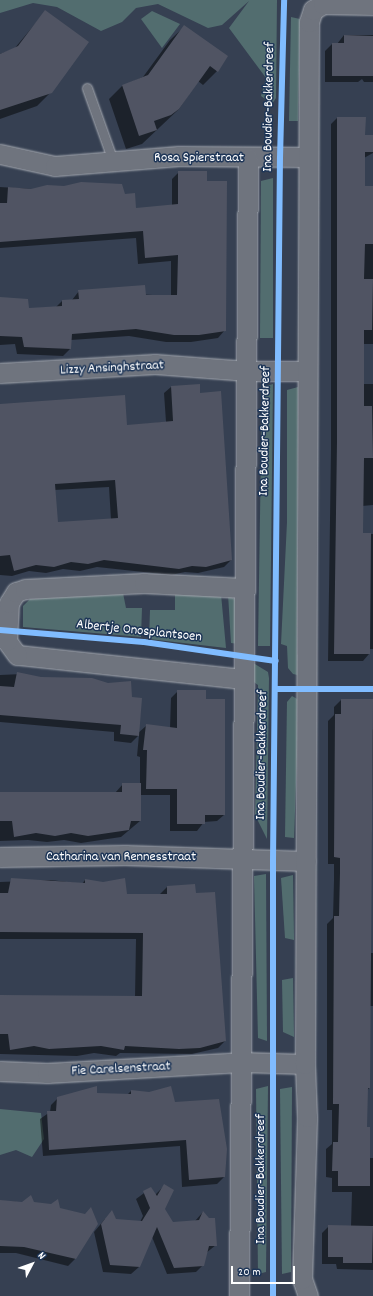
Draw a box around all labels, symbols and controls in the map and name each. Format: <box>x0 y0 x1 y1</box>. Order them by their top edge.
street label: Ina Boudier-Bakkerdreef <box>259 42 279 172</box>
street label: Rosa Spierstraat <box>154 150 244 166</box>
street label: Lizzy Ansinghstraat <box>60 357 164 379</box>
street label: Ina Boudier-Bakkerdreef <box>255 366 275 496</box>
street label: Albertje Onosplantsoen <box>75 616 203 646</box>
street label: Ina Boudier-Bakkerdreef <box>252 690 272 820</box>
street label: Catharina van Rennesstraat <box>46 849 196 865</box>
street label: Fie Carelsenstraat <box>71 1058 171 1080</box>
street label: Ina Boudier-Bakkerdreef <box>253 1114 269 1244</box>
north arrow <box>12 1244 52 1284</box>
text: N <box>33 1249 49 1263</box>
scale bar <box>233 1258 297 1284</box>
text: 20 m <box>238 1264 261 1281</box>

